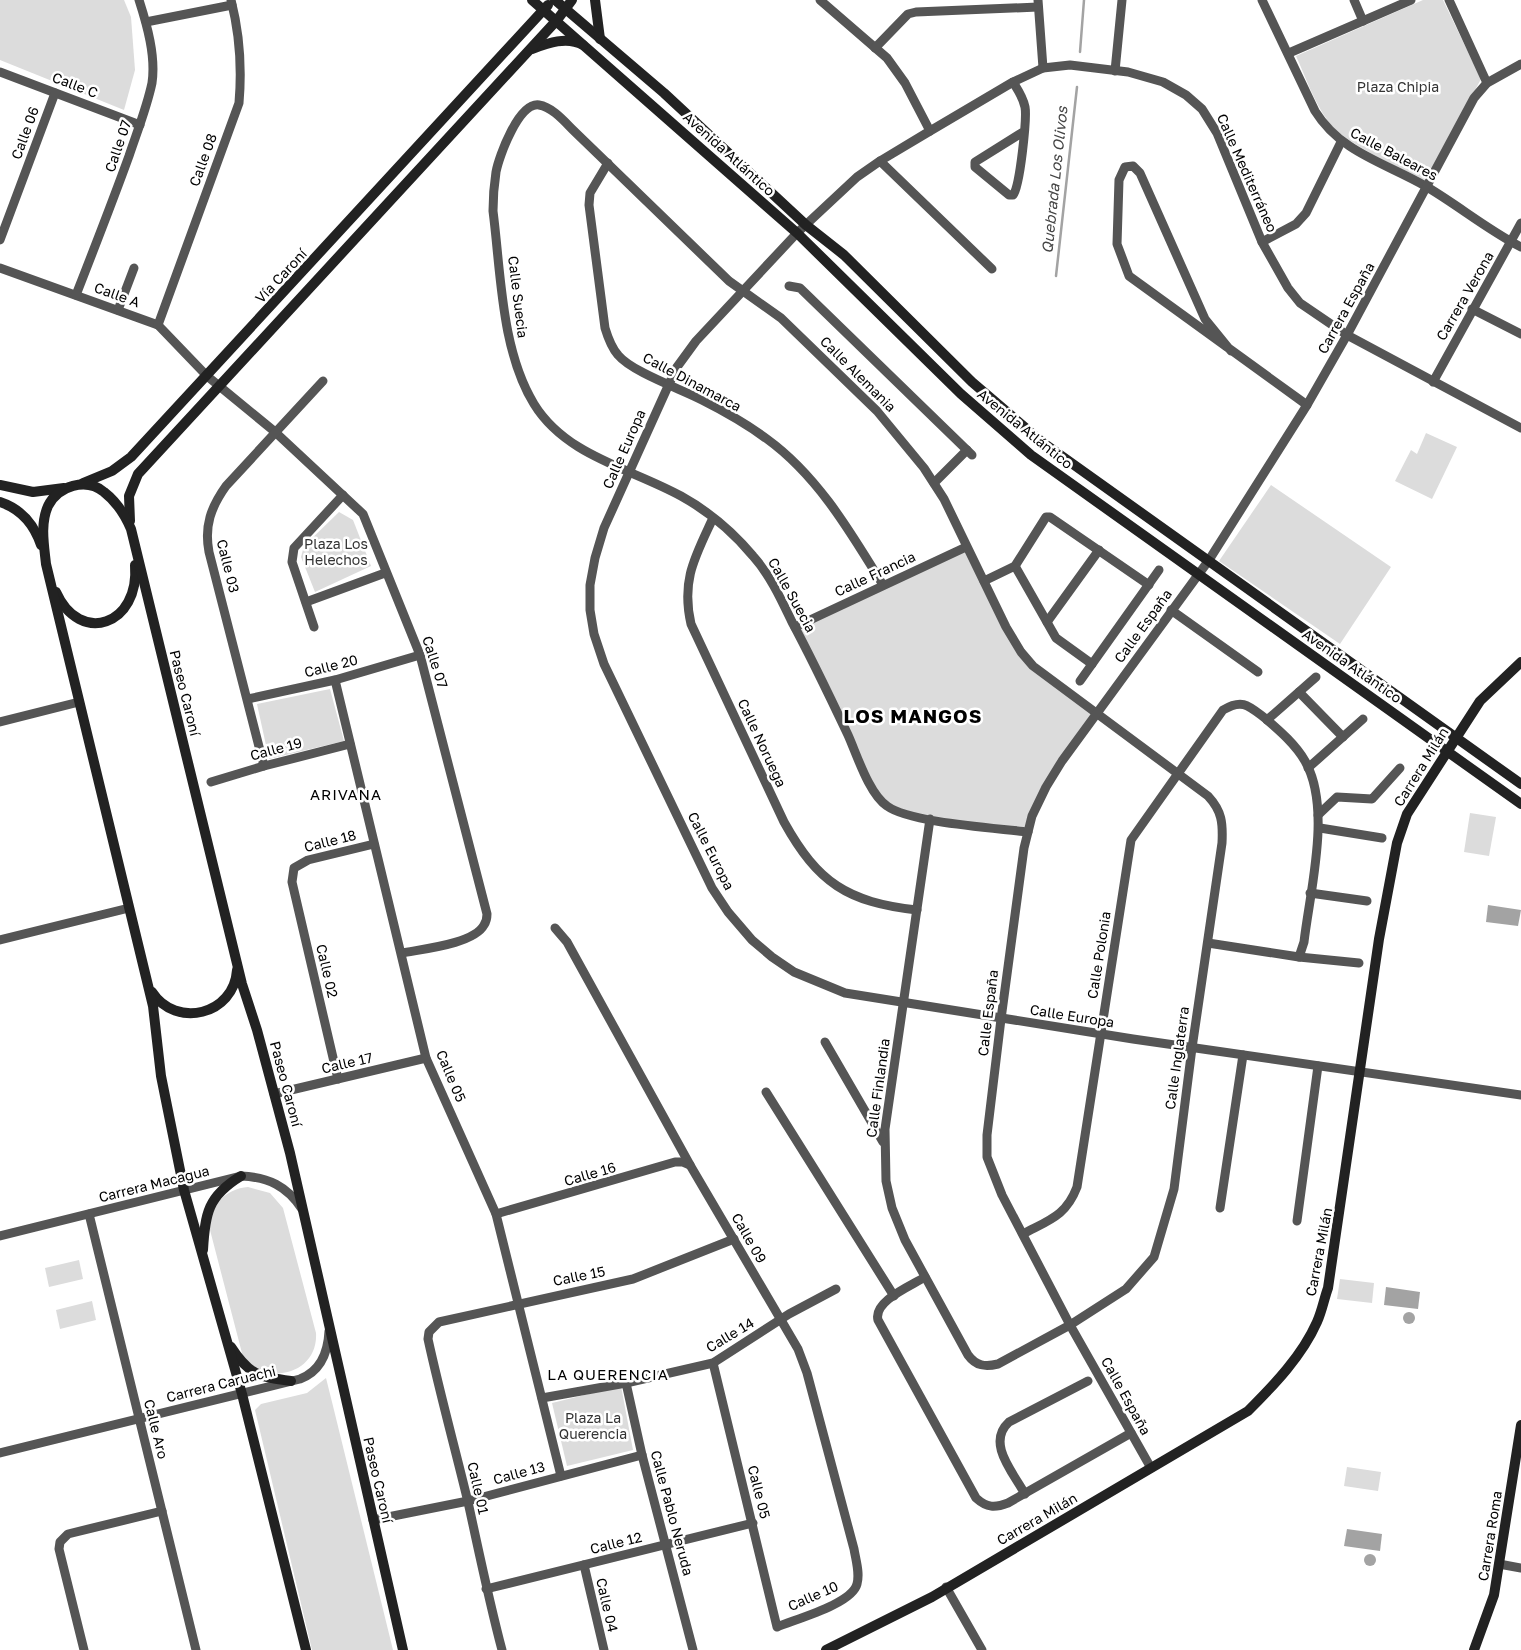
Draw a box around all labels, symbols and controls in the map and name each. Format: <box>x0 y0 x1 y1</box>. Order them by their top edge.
street label: Calle C <box>50 68 100 101</box>
park label: Plaza Chipia <box>1357 78 1439 95</box>
street label: Calle 06 <box>7 104 42 162</box>
water label: Quebrada Los Olivos <box>1037 104 1071 254</box>
street label: Avenida Atlántico <box>680 108 779 199</box>
street label: Calle Mediterráneo <box>1214 111 1281 235</box>
street label: Calle 07 <box>101 118 134 174</box>
street label: Calle Baleares <box>1348 123 1441 184</box>
street label: Calle 08 <box>185 131 220 189</box>
street label: Vía Caroní <box>251 244 311 306</box>
street label: Carrera Verona <box>1432 248 1497 343</box>
street label: Calle Suecia <box>505 255 532 339</box>
street label: Carrera España <box>1313 259 1378 357</box>
street label: Calle A <box>92 278 143 311</box>
street label: Calle Alemania <box>817 332 900 415</box>
street label: Calle Dinamarca <box>640 348 744 415</box>
street label: Avenida Atlántico <box>974 385 1076 472</box>
street label: Calle Europa <box>598 406 649 491</box>
park label: Plaza Los Helechos <box>304 535 368 568</box>
street label: Calle 03 <box>214 537 243 594</box>
street label: Calle Francia <box>832 547 918 600</box>
street label: Calle Suecia <box>765 554 820 635</box>
street label: Calle España <box>1110 586 1175 666</box>
street label: Avenida Atlántico <box>1299 625 1405 706</box>
street label: Calle 07 <box>419 634 452 690</box>
street label: Paseo Caroní <box>167 648 205 739</box>
street label: Calle 20 <box>302 651 359 680</box>
street label: Calle Noruega <box>735 696 790 790</box>
district label: LOS MANGOS <box>844 704 982 727</box>
street label: Carrera Milán <box>1390 724 1452 809</box>
street label: Calle 19 <box>248 733 304 764</box>
district label: ARIVANA <box>310 785 382 803</box>
street label: Calle Europa <box>685 809 738 893</box>
street label: Calle 18 <box>302 826 358 855</box>
street label: Calle Polonia <box>1083 910 1114 1000</box>
street label: Calle 02 <box>313 942 342 999</box>
street label: Calle España <box>974 969 1001 1057</box>
street label: Calle Europa <box>1029 1000 1115 1031</box>
street label: Calle Inglaterra <box>1161 1005 1192 1111</box>
street label: Calle Finlandia <box>862 1037 893 1139</box>
street label: Paseo Caroní <box>267 1039 306 1130</box>
street label: Calle 05 <box>433 1047 470 1104</box>
street label: Calle 17 <box>320 1048 374 1077</box>
street label: Calle 16 <box>562 1158 618 1189</box>
street label: Carrera Macagua <box>97 1162 211 1205</box>
street label: Carrera Milán <box>1302 1206 1335 1298</box>
street label: Calle 09 <box>728 1210 771 1266</box>
street label: Calle 15 <box>551 1262 606 1289</box>
street label: Calle 14 <box>703 1314 757 1356</box>
street label: Calle España <box>1098 1354 1155 1438</box>
street label: Carrera Caruachi <box>164 1362 277 1405</box>
district label: LA QUERENCIA <box>547 1365 669 1383</box>
street label: Calle Aro <box>141 1397 172 1461</box>
park label: Plaza La Querencia <box>559 1409 627 1442</box>
street label: Paseo Caroní <box>360 1435 397 1526</box>
street label: Calle Pablo Neruda <box>648 1448 697 1577</box>
street label: Calle 13 <box>491 1457 547 1488</box>
street label: Calle 01 <box>464 1460 493 1516</box>
street label: Calle 05 <box>745 1463 774 1520</box>
street label: Carrera Milán <box>994 1489 1080 1548</box>
street label: Carrera Roma <box>1474 1490 1505 1582</box>
street label: Calle 12 <box>588 1528 644 1557</box>
street label: Calle 04 <box>593 1576 622 1634</box>
street label: Calle 10 <box>785 1577 841 1614</box>

